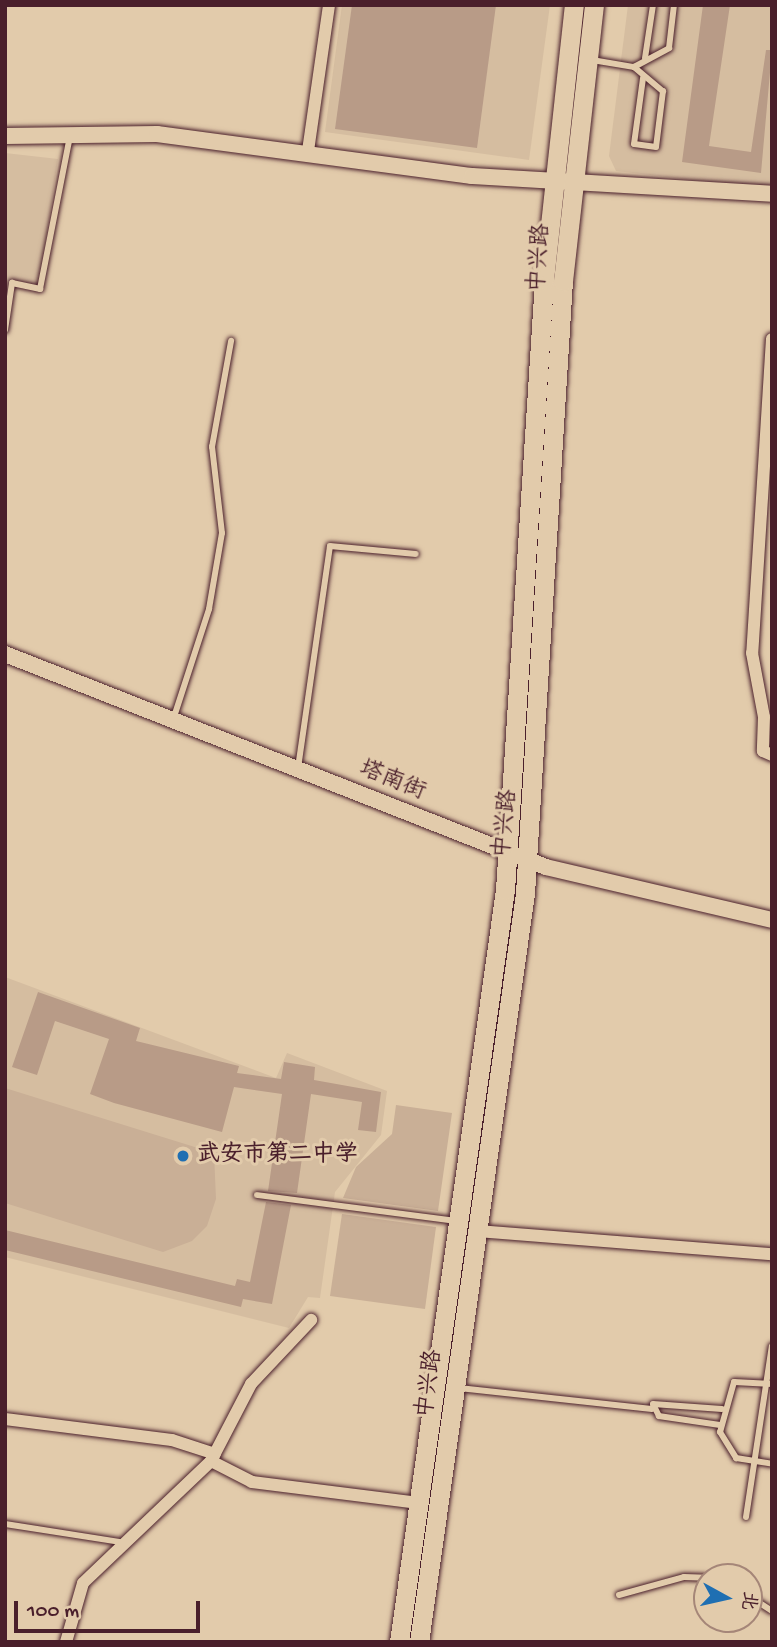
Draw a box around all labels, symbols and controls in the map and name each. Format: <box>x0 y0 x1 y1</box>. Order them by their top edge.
street label: 中兴路 <box>525 223 557 293</box>
street label: 塔南街 <box>355 756 429 808</box>
street label: 中兴路 <box>490 788 524 860</box>
place label: 武安市第二中学 <box>197 1142 358 1170</box>
marker: 武安市第二中学 <box>175 1148 191 1164</box>
street label: 中兴路 <box>413 1348 449 1420</box>
north arrow <box>693 1563 763 1633</box>
scale bar <box>18 1588 203 1632</box>
text: 北 <box>735 1590 760 1612</box>
text: 100 m <box>27 1600 79 1625</box>

